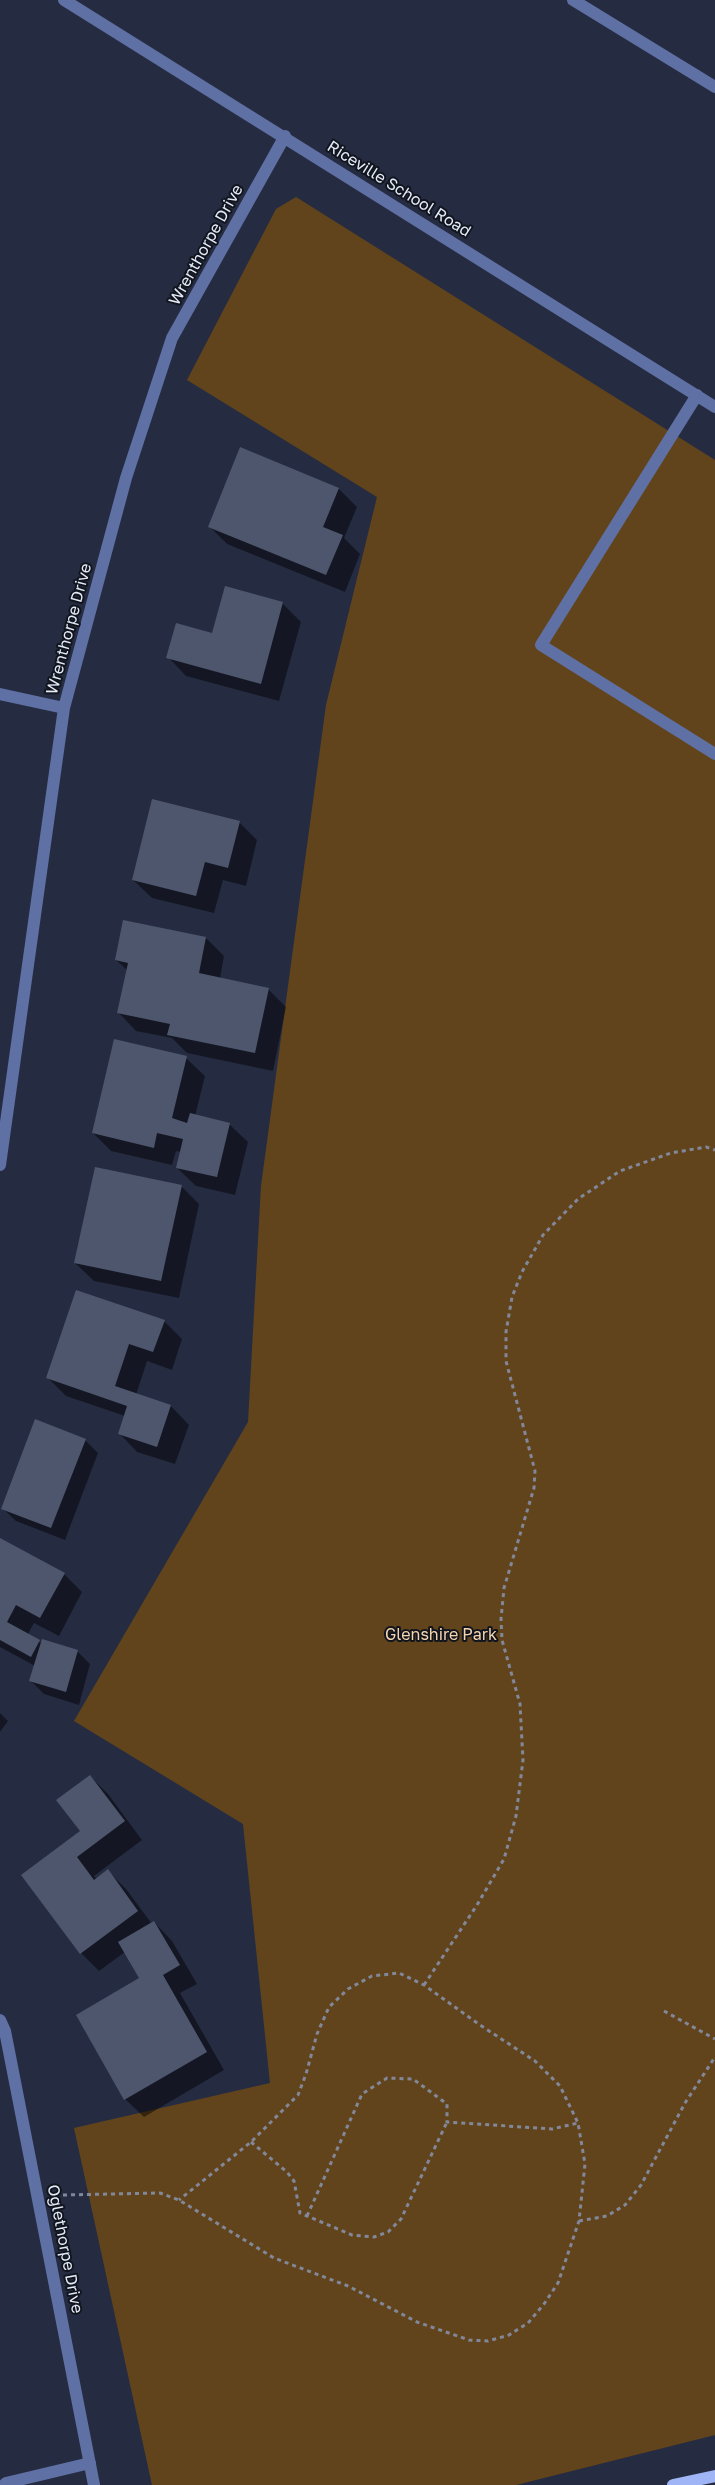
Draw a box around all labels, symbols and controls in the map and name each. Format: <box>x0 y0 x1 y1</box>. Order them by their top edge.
street label: Riceville School Road <box>324 137 474 241</box>
street label: Wrenthorpe Drive <box>165 181 247 309</box>
street label: Wrenthorpe Drive <box>42 561 96 697</box>
park label: Glenshire Park <box>385 1625 497 1645</box>
street label: Oglethorpe Drive <box>43 2183 87 2315</box>

